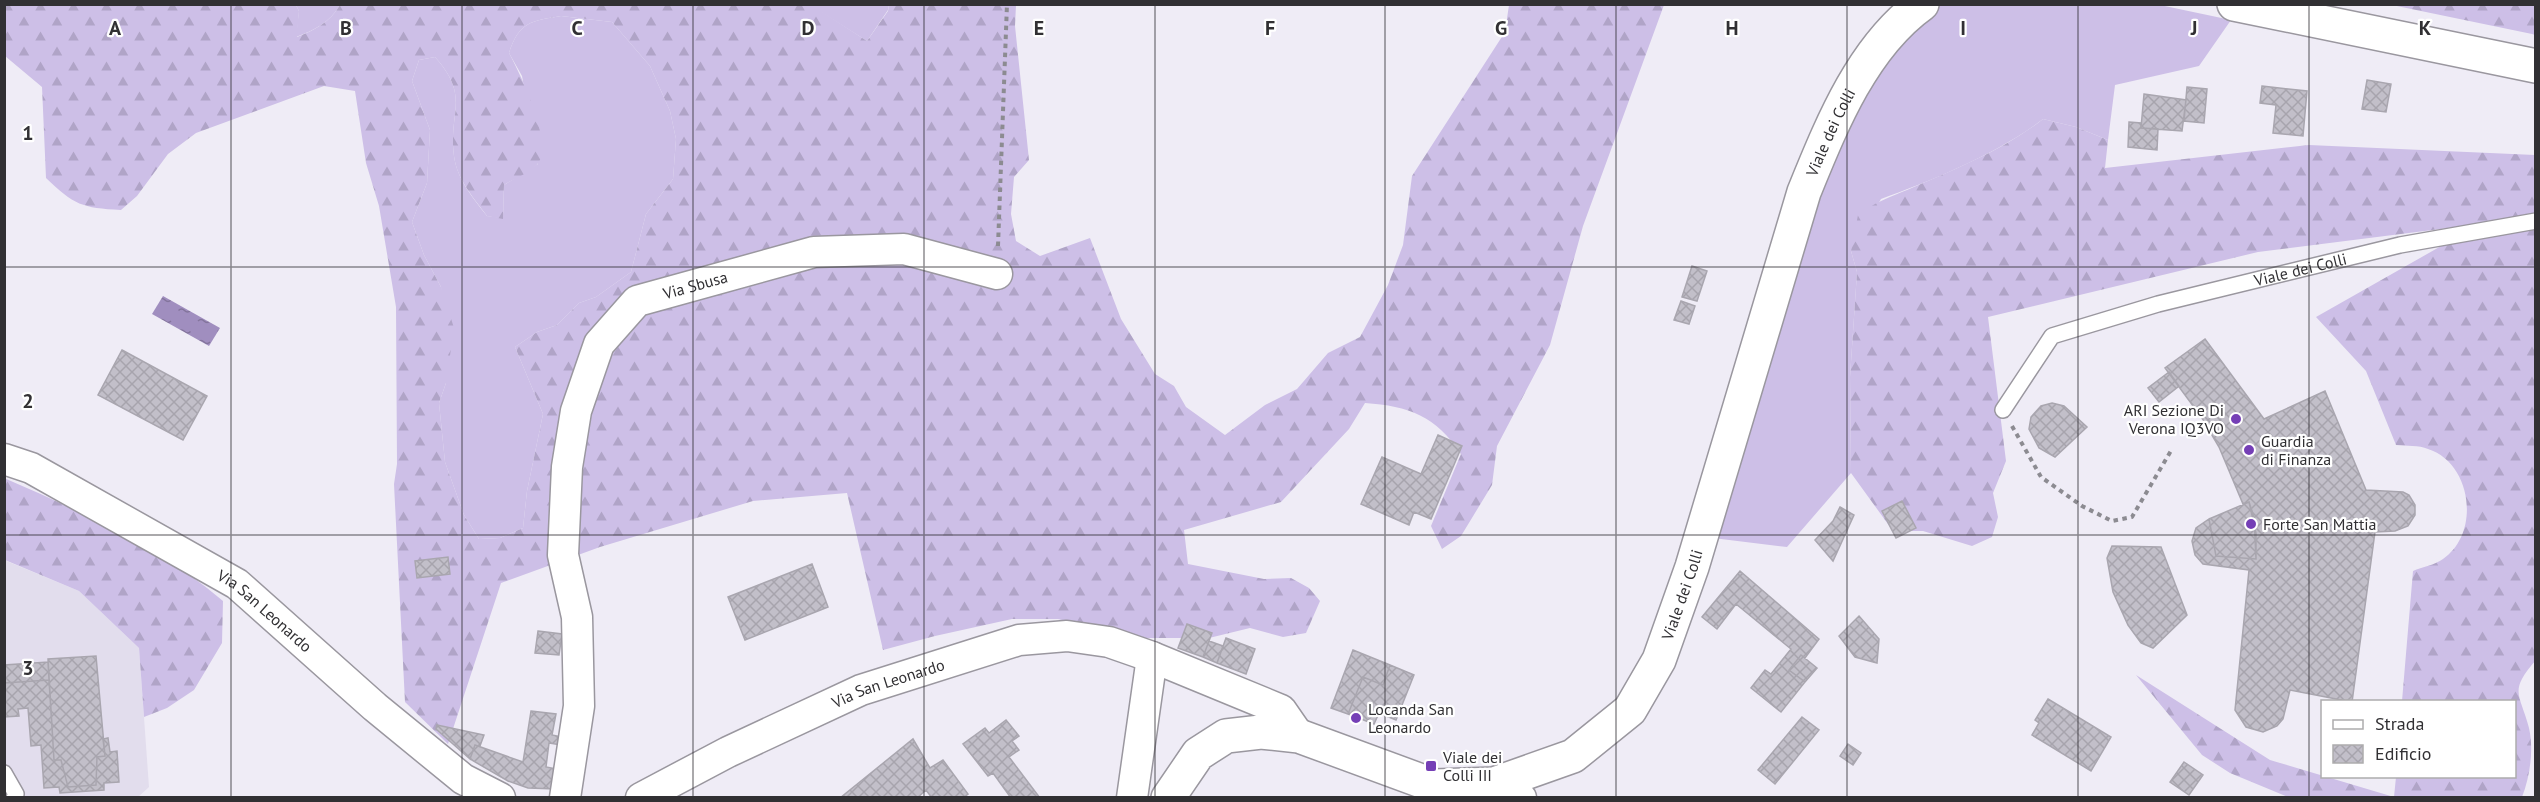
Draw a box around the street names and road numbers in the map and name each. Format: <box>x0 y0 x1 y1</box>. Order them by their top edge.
street label: Viale dei Colli <box>1801 85 1859 180</box>
street label: Viale dei Colli <box>2251 248 2349 290</box>
street label: Via Sbusa <box>660 266 730 304</box>
street label: Viale dei Colli <box>1657 547 1707 644</box>
street label: Via San Leonardo <box>213 564 316 656</box>
street label: Via San Leonardo <box>827 654 947 713</box>

